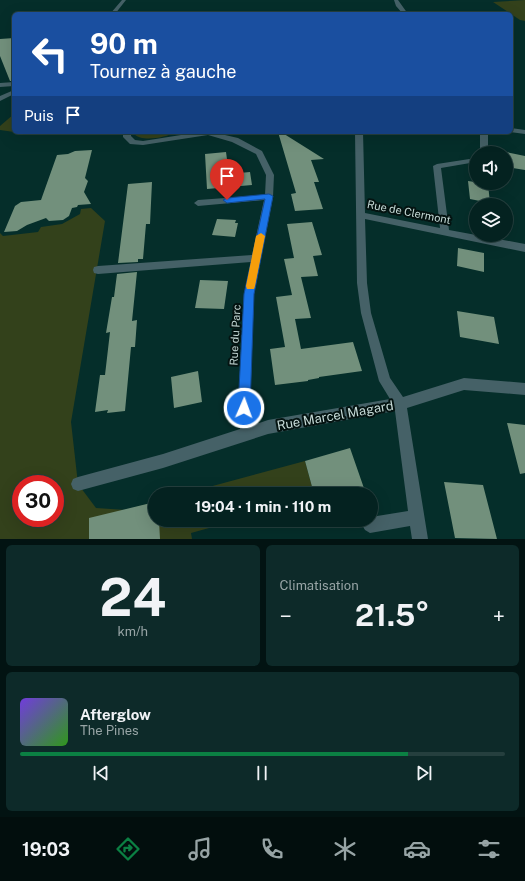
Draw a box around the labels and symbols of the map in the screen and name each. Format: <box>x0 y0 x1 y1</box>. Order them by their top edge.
pin <box>210 159 244 200</box>
street label: Rue de Clermont <box>366 198 452 226</box>
street label: Rue du Parc <box>227 304 243 366</box>
position arrow <box>223 387 265 429</box>
street label: Rue Marcel Magard <box>276 398 395 433</box>
speed limit sign: 30 <box>12 475 64 527</box>

